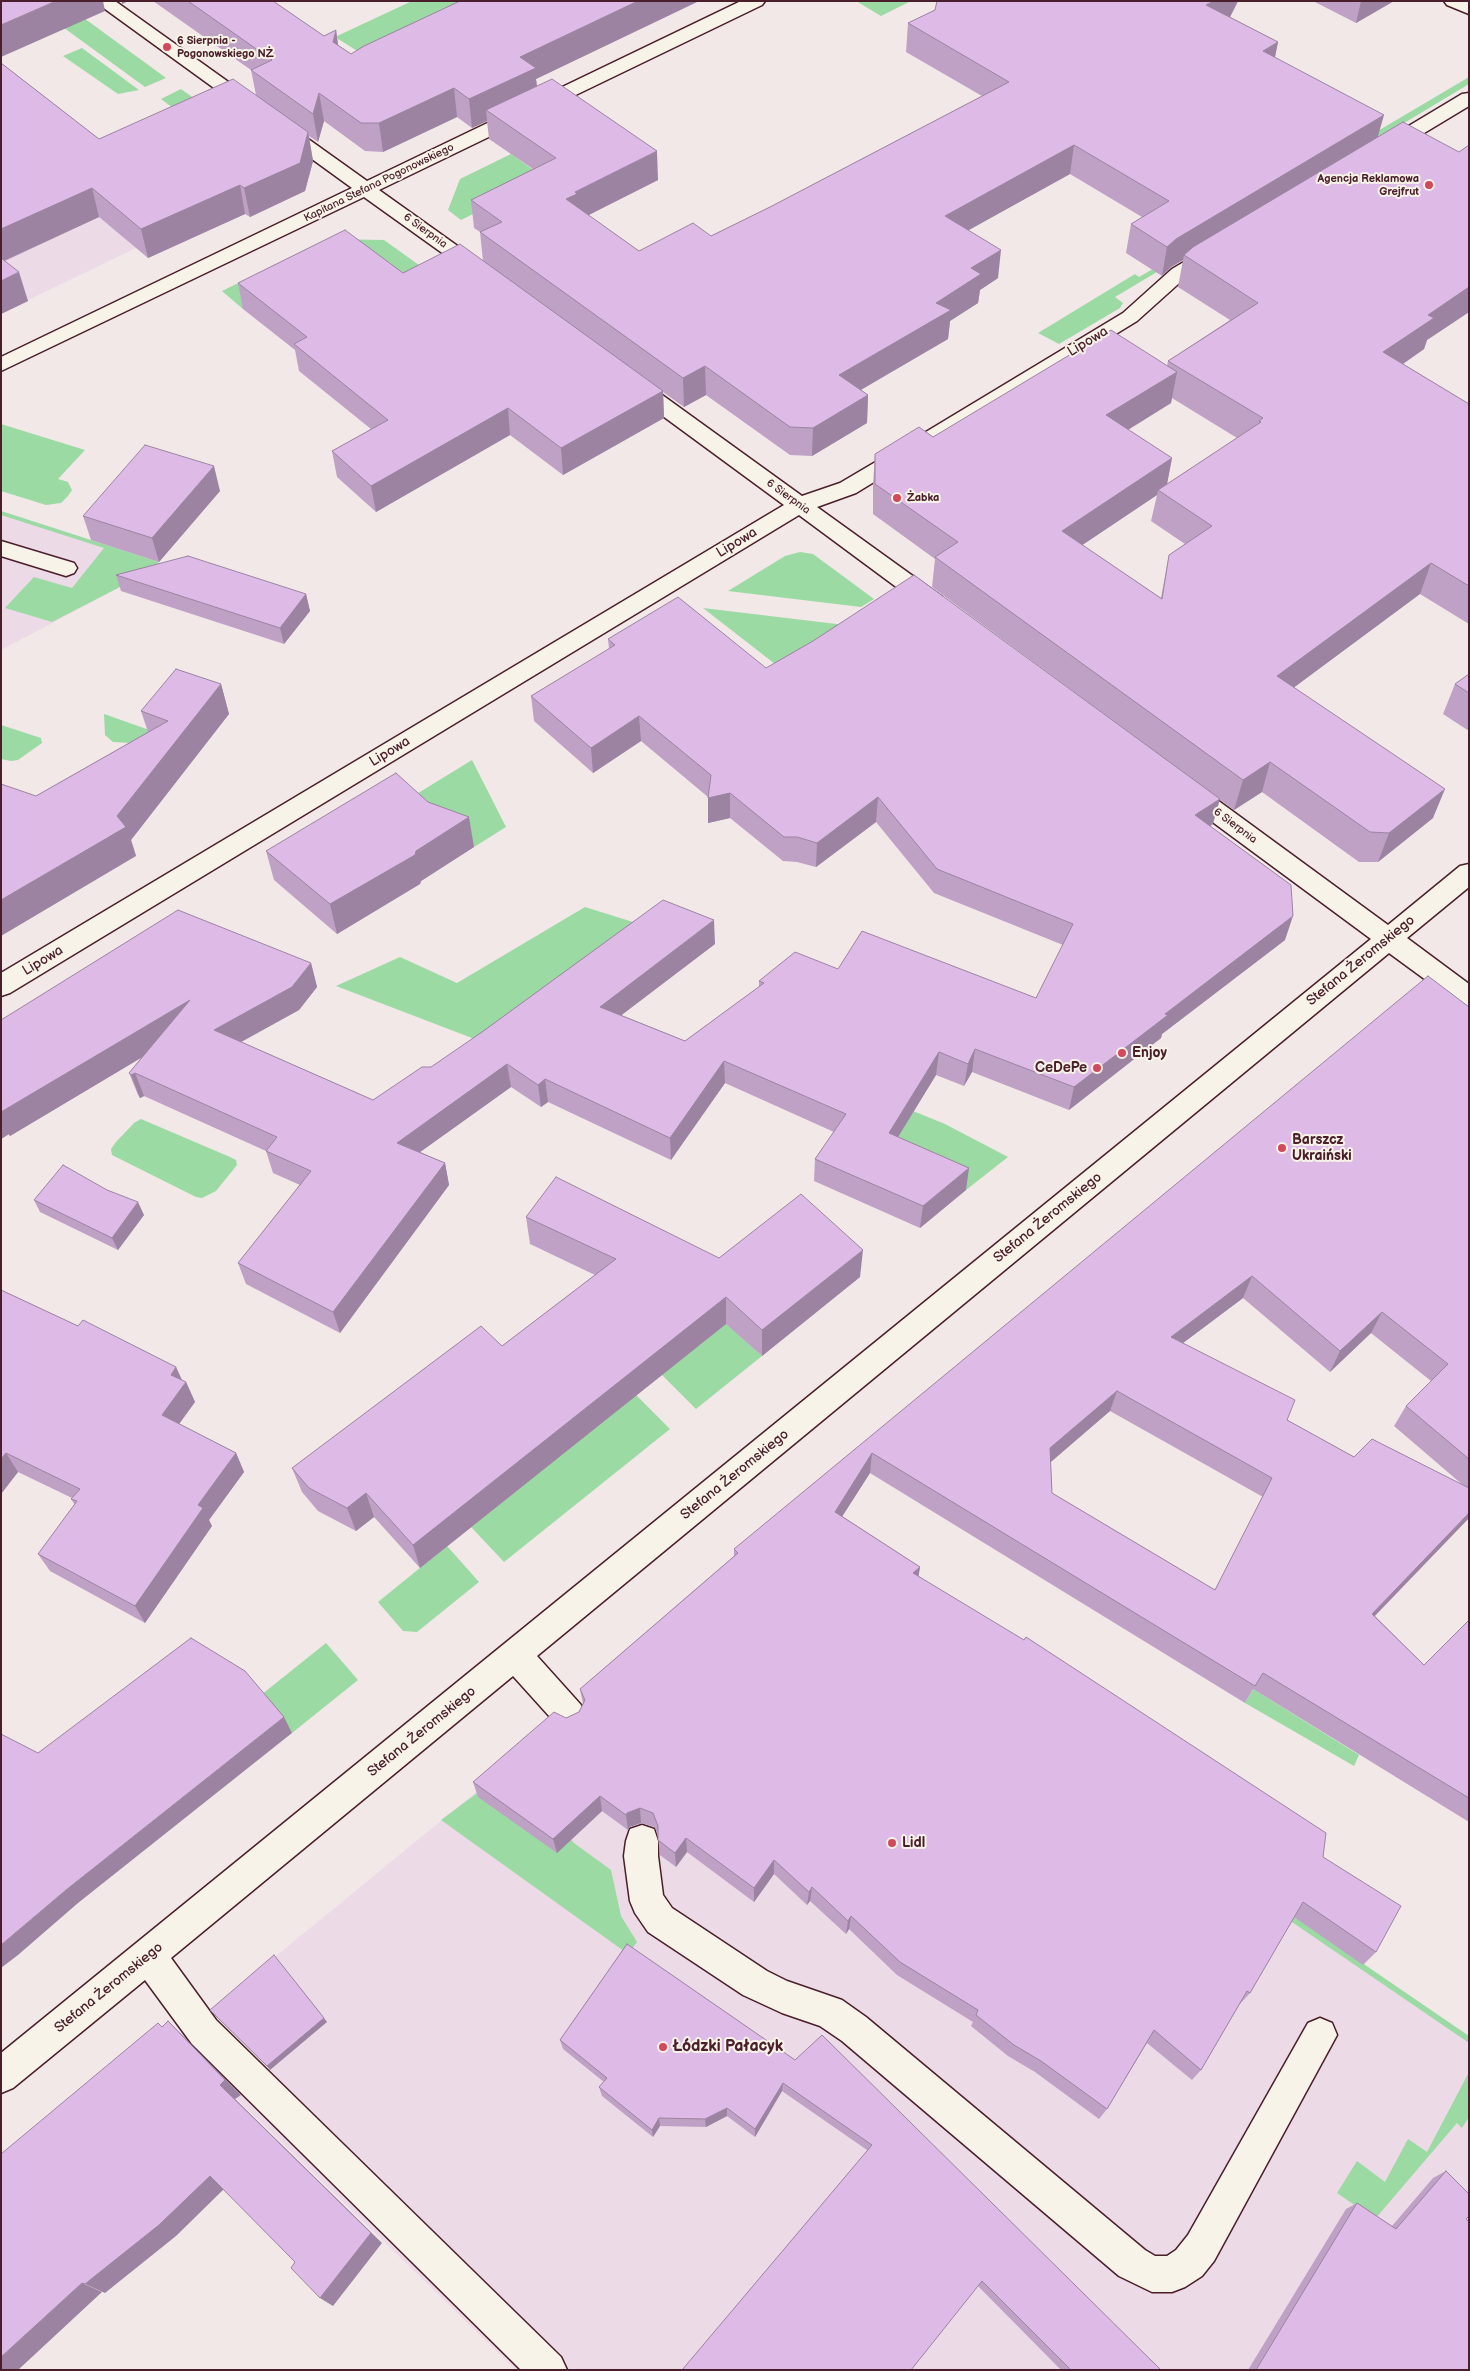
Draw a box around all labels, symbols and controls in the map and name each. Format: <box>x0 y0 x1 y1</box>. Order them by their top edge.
place label: 6 Sierpnia - Pogonowskiego NŻ <box>177 34 274 60</box>
marker: 6 Sierpnia - Pogonowskiego NŻ <box>161 41 173 53</box>
street label: Kapitana Stefana Pogonowskiego <box>302 141 456 225</box>
place label: Agencja Reklamowa Grejfrut <box>1318 172 1419 198</box>
marker: Agencja Reklamowa Grejfrut <box>1423 179 1435 191</box>
street label: 6 Sierpnia <box>401 211 449 251</box>
street label: Lipowa <box>1065 323 1111 361</box>
street label: 6 Sierpnia <box>764 477 812 517</box>
place label: Żabka <box>907 491 939 505</box>
marker: Żabka <box>891 492 903 504</box>
street label: Lipowa <box>714 524 760 562</box>
street label: Lipowa <box>367 733 413 771</box>
street label: 6 Sierpnia <box>1211 805 1259 847</box>
street label: Stefana Żeromskiego <box>1303 912 1419 1010</box>
street label: Lipowa <box>20 942 66 980</box>
place label: Enjoy <box>1132 1045 1167 1061</box>
marker: Enjoy <box>1116 1047 1128 1059</box>
place label: CeDePe <box>1035 1060 1087 1076</box>
marker: CeDePe <box>1091 1062 1103 1074</box>
place label: Barszcz Ukraiński <box>1292 1132 1352 1164</box>
marker: Barszcz Ukraiński <box>1276 1142 1288 1154</box>
street label: Stefana Żeromskiego <box>990 1169 1106 1267</box>
street label: Stefana Żeromskiego <box>677 1426 793 1524</box>
street label: Stefana Żeromskiego <box>364 1683 480 1781</box>
place label: Lidl <box>902 1835 925 1851</box>
marker: Lidl <box>886 1837 898 1849</box>
street label: Stefana Żeromskiego <box>51 1939 167 2037</box>
place label: Łódzki Pałacyk <box>673 2037 783 2057</box>
marker: Łódzki Pałacyk <box>657 2041 669 2053</box>

